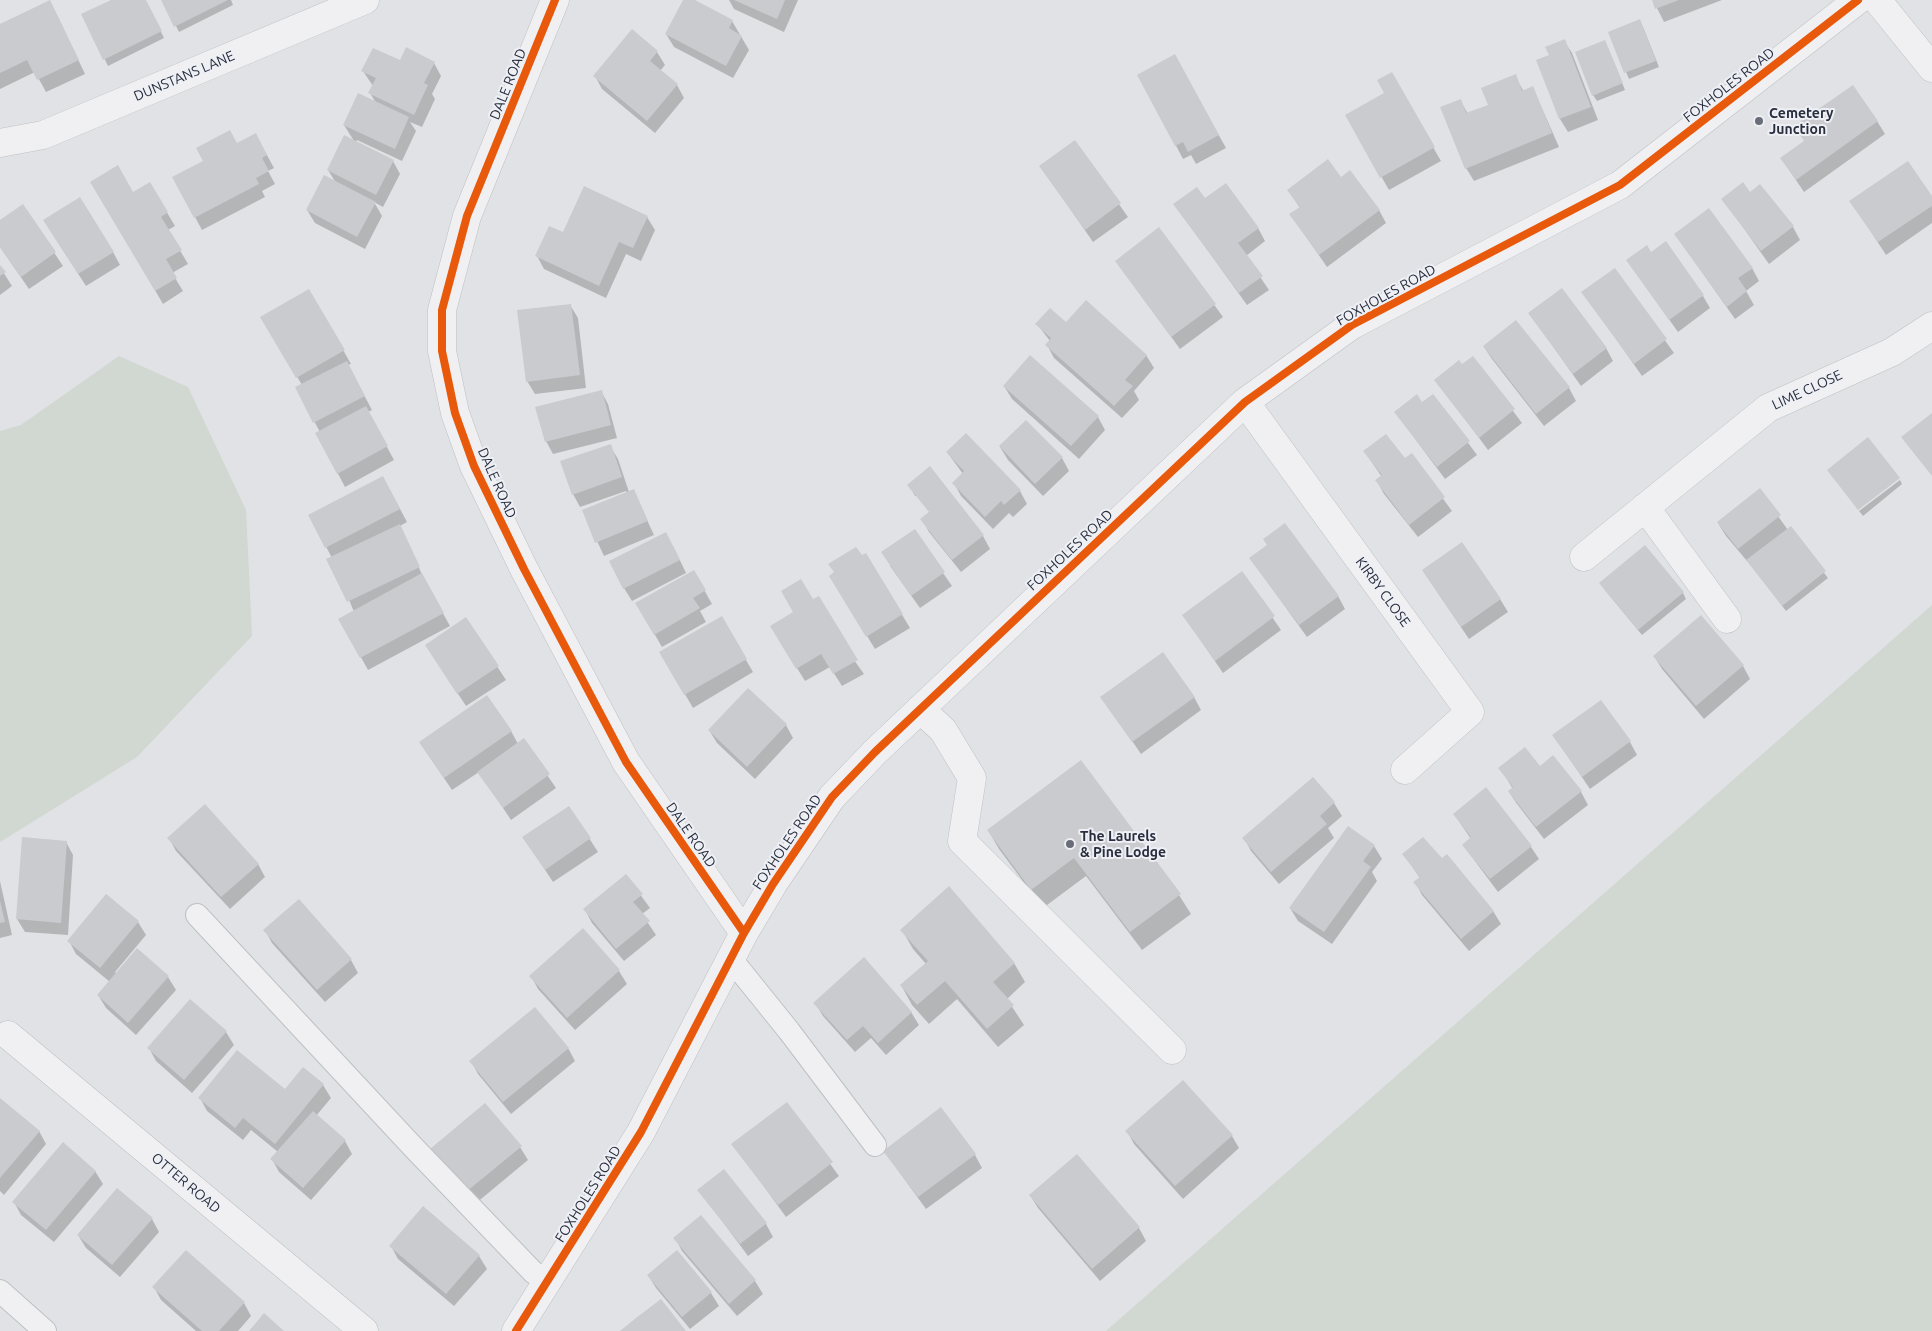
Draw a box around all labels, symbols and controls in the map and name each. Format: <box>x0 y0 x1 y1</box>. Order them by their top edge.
street label: FOXHOLES ROAD <box>1680 44 1778 126</box>
street label: DALE ROAD <box>486 46 530 122</box>
street label: DUNSTANS LANE <box>131 47 237 105</box>
place label: Cemetery Junction <box>1769 105 1833 138</box>
marker: Cemetery Junction <box>1753 115 1765 127</box>
street label: FOXHOLES ROAD <box>1333 261 1439 329</box>
street label: LIME CLOSE <box>1769 366 1845 414</box>
street label: DALE ROAD <box>474 445 520 521</box>
street label: FOXHOLES ROAD <box>1024 506 1116 594</box>
street label: KIRBY CLOSE <box>1352 554 1414 630</box>
street label: FOXHOLES ROAD <box>749 791 825 893</box>
street label: DALE ROAD <box>662 799 720 871</box>
place label: The Laurels & Pine Lodge <box>1080 828 1166 860</box>
marker: The Laurels & Pine Lodge <box>1064 838 1076 850</box>
street label: FOXHOLES ROAD <box>551 1142 625 1246</box>
street label: OTTER ROAD <box>148 1149 224 1217</box>

